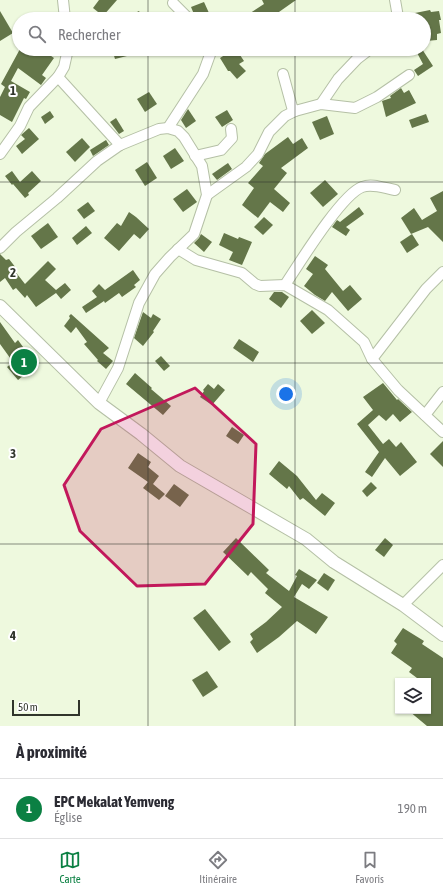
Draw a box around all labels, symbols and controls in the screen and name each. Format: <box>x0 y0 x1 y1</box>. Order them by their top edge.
search box <box>12 12 431 56</box>
icon: search <box>26 23 48 45</box>
text: Rechercher <box>58 26 120 43</box>
text: 1 <box>10 83 16 98</box>
text: 2 <box>10 265 16 280</box>
pin: 1 <box>11 347 37 377</box>
your location <box>276 384 296 404</box>
text: 3 <box>10 446 16 461</box>
text: 4 <box>9 628 16 643</box>
map controls <box>395 678 431 714</box>
button: layers <box>395 678 431 714</box>
scale bar <box>12 698 80 717</box>
text: 50 m <box>18 701 38 713</box>
text: À proximité <box>16 742 87 762</box>
text: EPC Mekalat Yemveng <box>54 793 174 810</box>
text: 1 <box>26 801 32 816</box>
text: 190 m <box>398 801 427 816</box>
text: Église <box>54 810 82 825</box>
tab: Carte <box>59 849 81 885</box>
tab: Itinéraire <box>199 849 237 885</box>
tab: Favoris <box>355 849 384 885</box>

